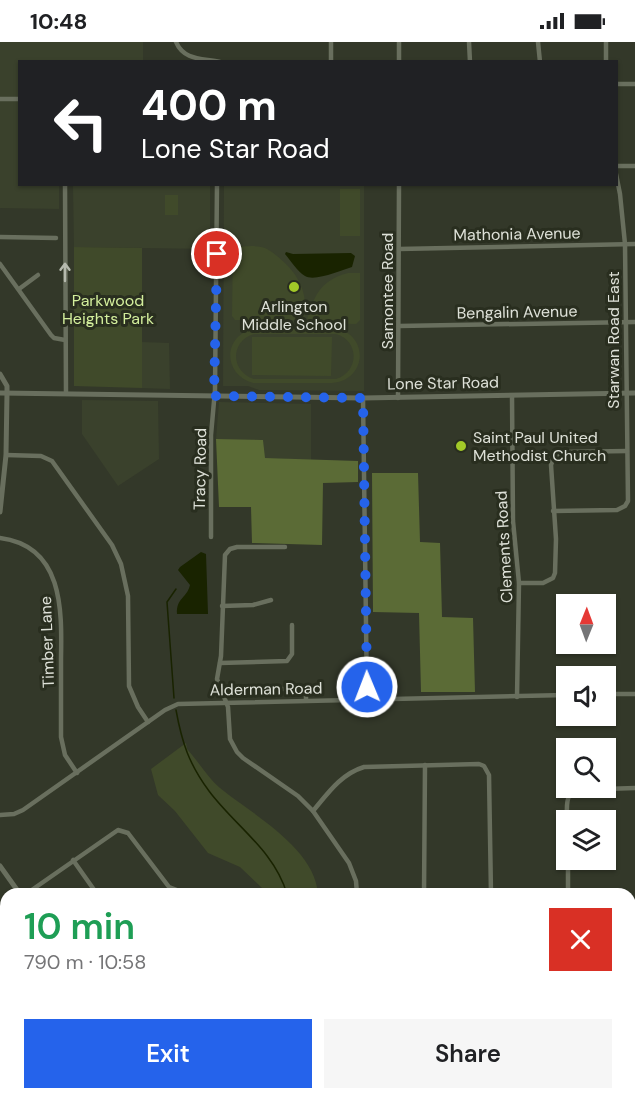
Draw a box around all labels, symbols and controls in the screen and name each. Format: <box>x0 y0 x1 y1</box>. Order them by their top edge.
text: 10:48 <box>30 7 87 36</box>
text: 400 m <box>141 78 277 133</box>
icon: left <box>42 84 120 162</box>
text: Lone Star Road <box>141 131 330 166</box>
street label: Mathonia Avenue <box>453 222 581 246</box>
pin <box>191 228 242 279</box>
street label: Samontee Road <box>377 233 398 349</box>
icon: arrive <box>200 237 233 270</box>
one-way arrow <box>59 262 71 282</box>
street label: Starwan Road East <box>603 271 624 409</box>
marker: Arlington Middle School <box>287 280 301 294</box>
park label: Parkwood Heights Park <box>62 290 154 329</box>
place label: Arlington Middle School <box>242 296 346 335</box>
street label: Bengalin Avenue <box>456 300 578 324</box>
street label: Lone Star Road <box>387 372 499 394</box>
place label: Saint Paul United Methodist Church <box>473 427 606 466</box>
street label: Tracy Road <box>189 428 211 510</box>
marker: Saint Paul United Methodist Church <box>454 439 468 453</box>
street label: Clements Road <box>491 490 517 604</box>
north arrow <box>556 594 616 654</box>
map controls <box>556 594 616 870</box>
street label: Timber Lane <box>35 596 59 688</box>
position arrow <box>335 655 399 719</box>
button: sound <box>556 666 616 726</box>
street label: Alderman Road <box>209 678 323 700</box>
button: search <box>556 738 616 798</box>
button: layers <box>556 810 616 870</box>
text: 10 min <box>24 903 135 950</box>
button: close <box>549 908 612 971</box>
text: 790 m · 10:58 <box>24 949 146 975</box>
button: Exit <box>24 1019 312 1088</box>
button: Share <box>324 1019 612 1088</box>

